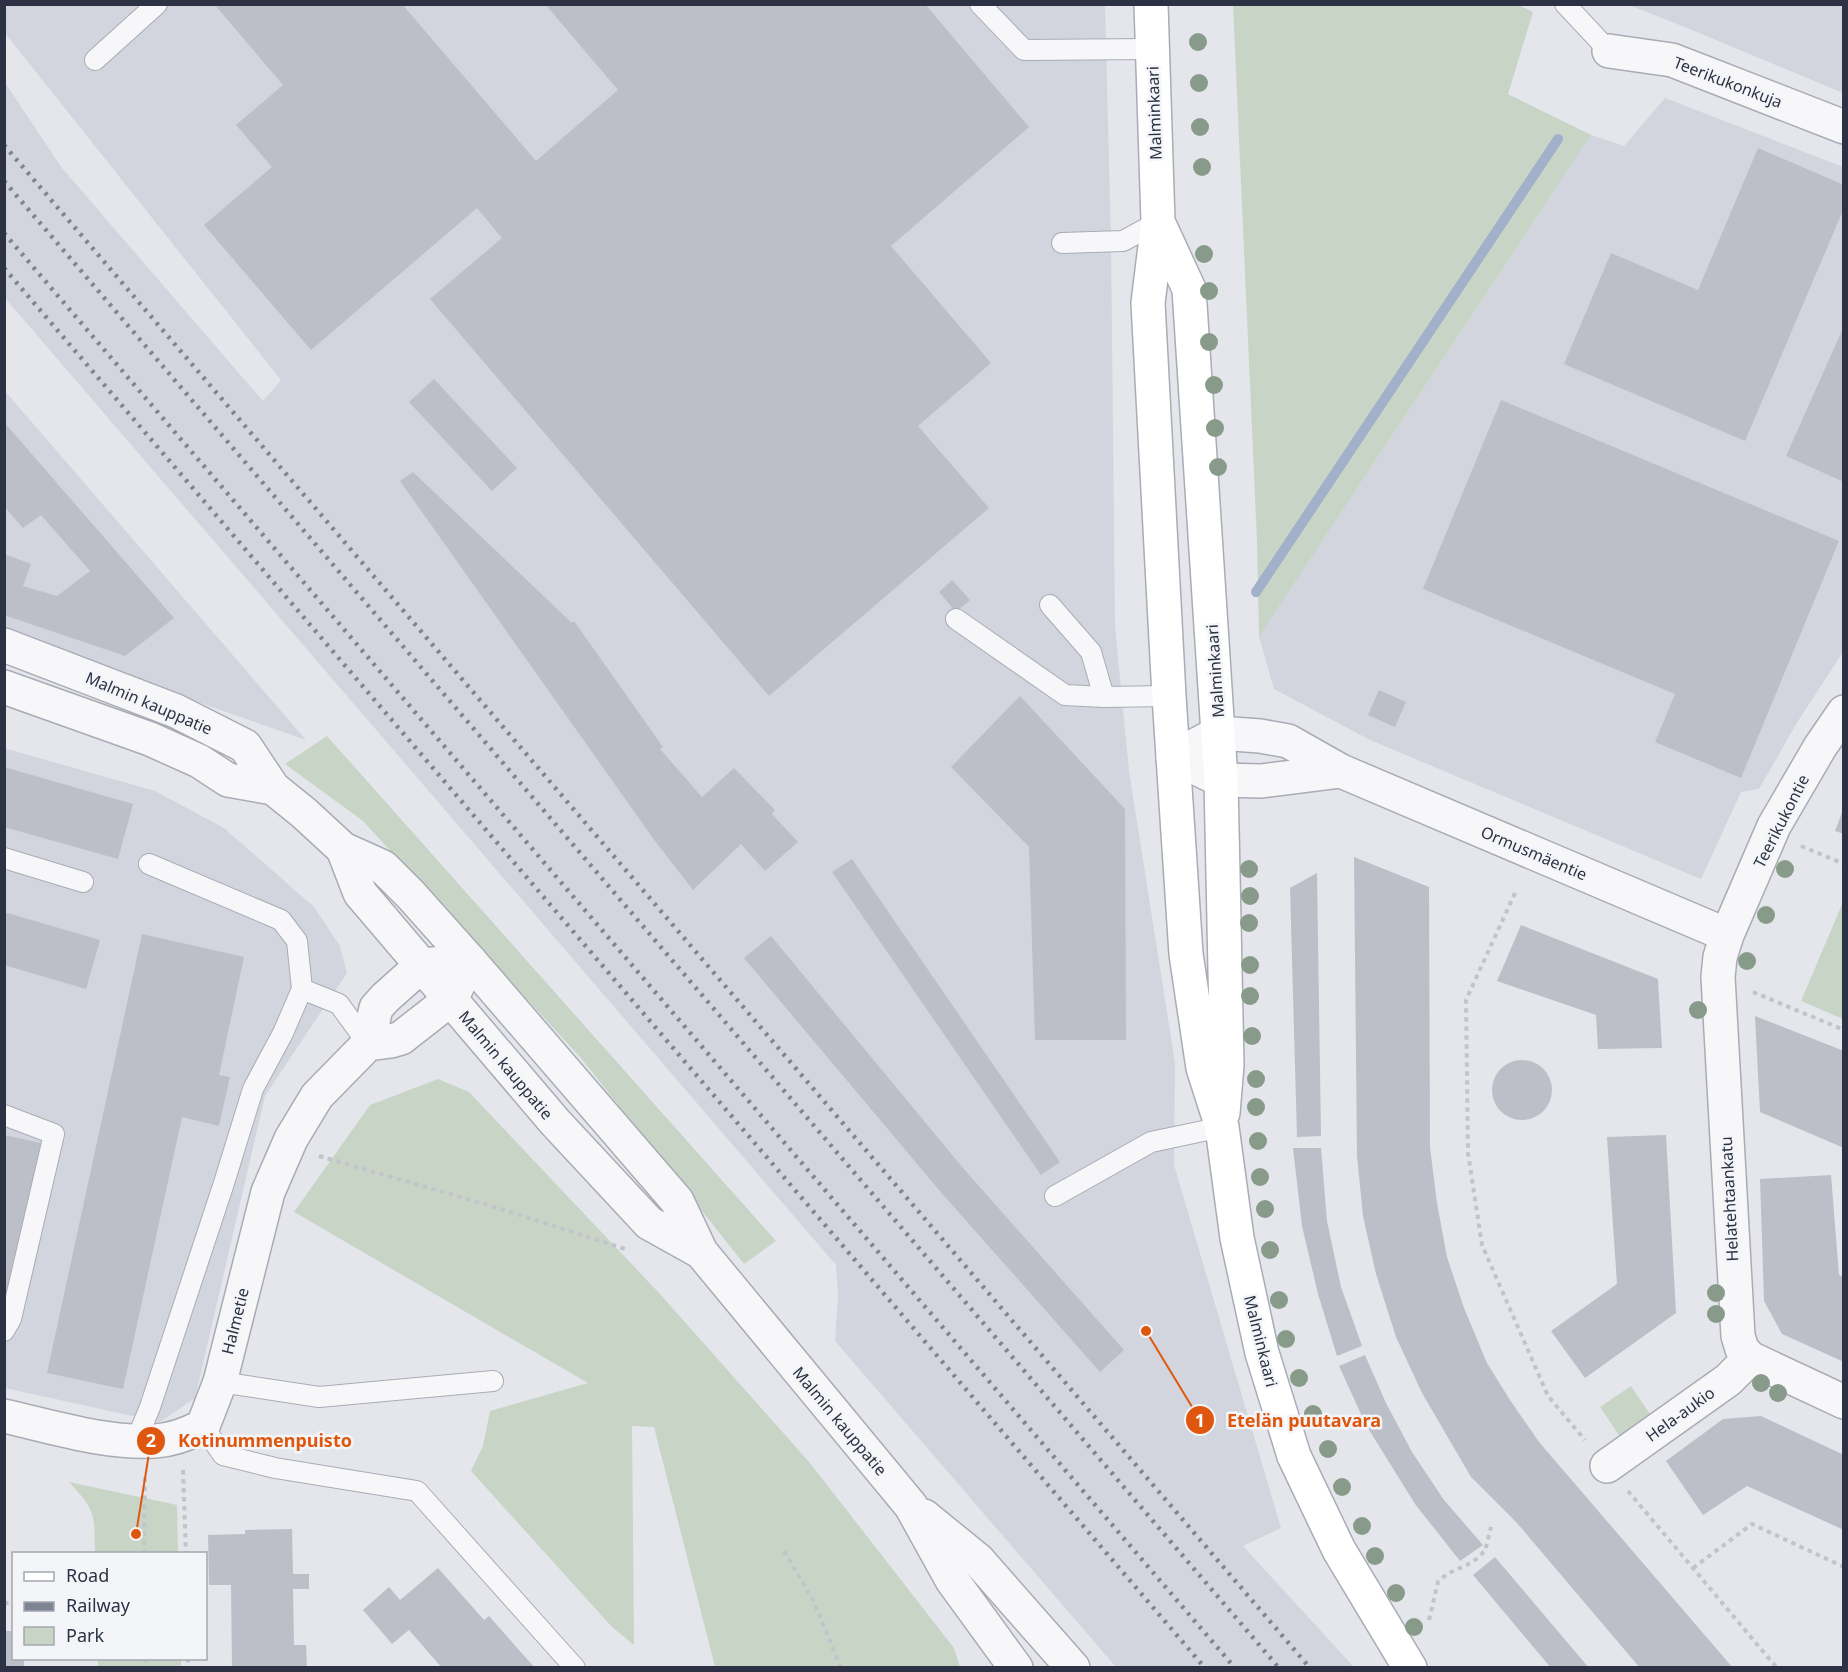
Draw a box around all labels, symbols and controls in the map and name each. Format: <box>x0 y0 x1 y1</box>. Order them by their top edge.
street label: Teerikukonkuja <box>1671 51 1785 113</box>
street label: Malminkaari <box>1141 66 1167 160</box>
street label: Malminkaari <box>1201 623 1229 719</box>
street label: Malmin kauppatie <box>82 666 216 740</box>
street label: Teerikukontie <box>1748 771 1814 871</box>
street label: Ormusmäentie <box>1478 821 1590 885</box>
street label: Malmin kauppatie <box>454 1006 558 1124</box>
street label: Helatehtaankatu <box>1715 1136 1743 1262</box>
street label: Halmetie <box>216 1285 254 1357</box>
street label: Malminkaari <box>1239 1293 1283 1389</box>
street label: Malmin kauppatie <box>788 1362 892 1480</box>
street label: Hela-aukio <box>1641 1381 1719 1447</box>
callout: Etelän puutavara <box>1185 1402 1393 1438</box>
text: 1 <box>1195 1408 1205 1432</box>
text: Etelän puutavara <box>1227 1408 1381 1432</box>
callout: Kotinummenpuisto <box>136 1423 364 1459</box>
text: 2 <box>146 1428 156 1452</box>
text: Kotinummenpuisto <box>178 1428 352 1452</box>
legend <box>12 1552 207 1660</box>
text: Road <box>66 1563 109 1587</box>
text: Railway <box>66 1593 131 1617</box>
text: Park <box>66 1623 104 1647</box>

